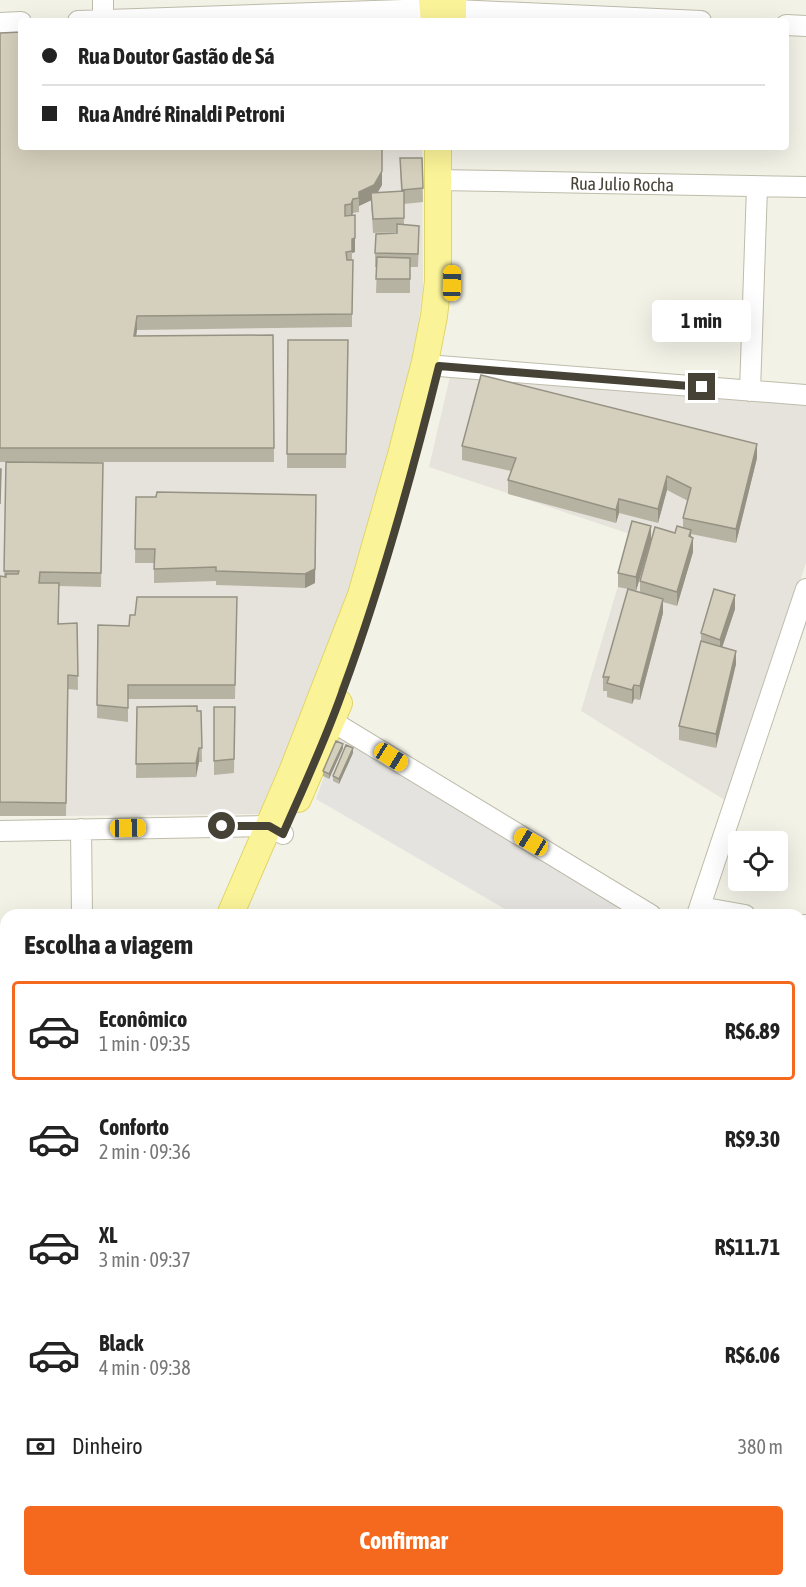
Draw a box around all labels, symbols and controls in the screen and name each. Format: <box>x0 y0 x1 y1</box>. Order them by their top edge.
text: Rua Doutor Gastão de Sá <box>78 43 275 69</box>
text: Rua André Rinaldi Petroni <box>78 101 285 127</box>
street label: Rua Julio Rocha <box>570 173 674 195</box>
car <box>443 265 461 301</box>
callout: 1 min <box>652 300 752 342</box>
text: 1 min <box>681 309 722 332</box>
route end <box>688 373 715 400</box>
car <box>371 740 411 774</box>
route start <box>208 812 235 839</box>
car <box>110 819 146 837</box>
car <box>511 825 551 859</box>
map controls <box>728 831 788 891</box>
button: locate <box>728 831 788 891</box>
text: Escolha a viagem <box>24 929 193 960</box>
icon: car <box>27 1004 81 1058</box>
text: Econômico <box>99 1006 187 1032</box>
text: R$6.89 <box>725 1018 780 1044</box>
text: 1 min · 09:35 <box>99 1032 191 1055</box>
icon: car <box>27 1112 81 1166</box>
text: Conforto <box>99 1114 169 1140</box>
text: R$9.30 <box>725 1126 780 1152</box>
text: 2 min · 09:36 <box>99 1140 191 1163</box>
icon: car <box>27 1220 81 1274</box>
text: XL <box>99 1222 117 1248</box>
text: R$11.71 <box>714 1234 780 1260</box>
text: 3 min · 09:37 <box>99 1248 191 1271</box>
icon: car <box>27 1328 81 1382</box>
text: Black <box>99 1330 143 1356</box>
text: R$6.06 <box>725 1342 780 1368</box>
text: 4 min · 09:38 <box>99 1356 191 1379</box>
icon: cash <box>24 1430 57 1463</box>
text: Dinheiro <box>72 1433 143 1459</box>
text: 380 m <box>738 1435 783 1458</box>
button: Confirmar <box>24 1506 783 1575</box>

